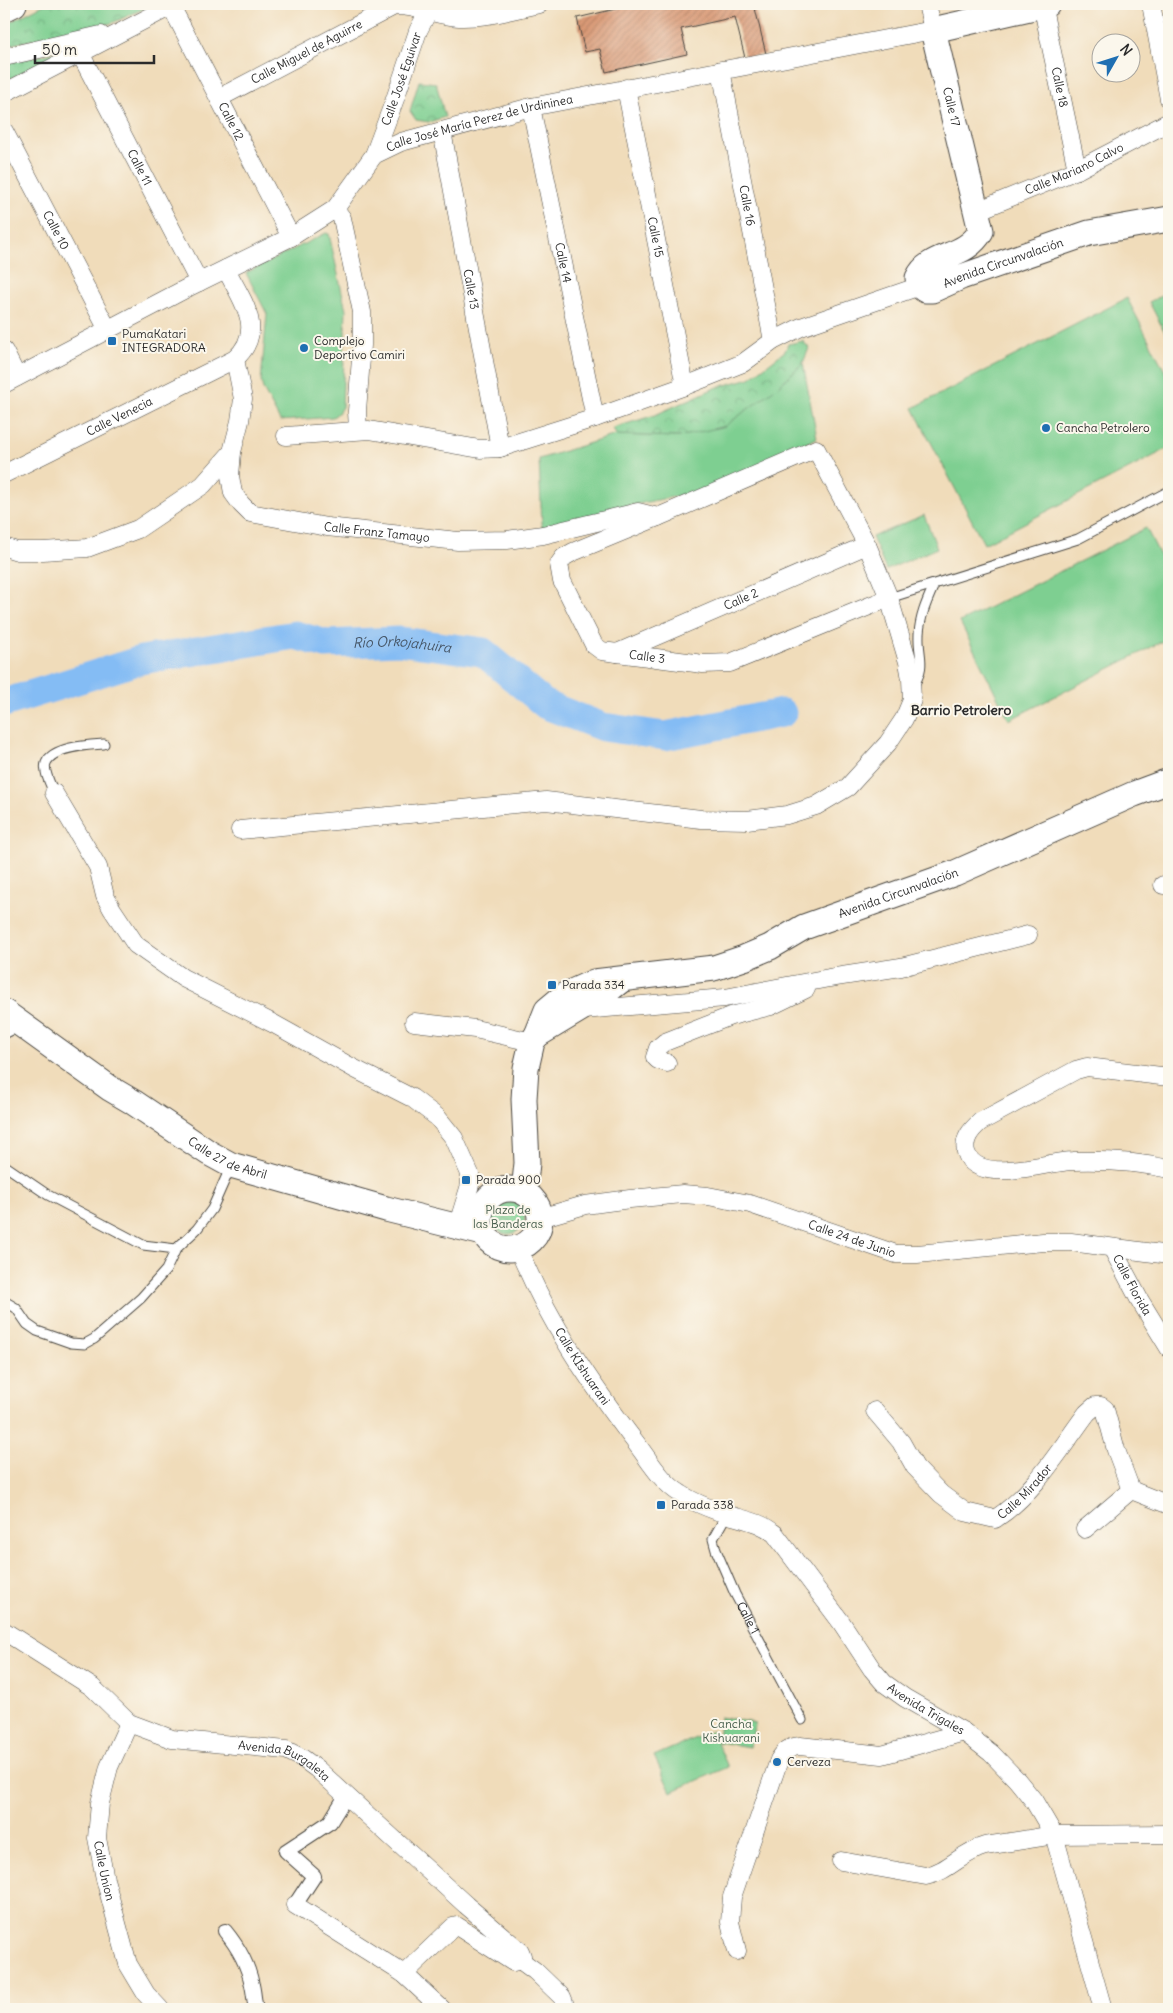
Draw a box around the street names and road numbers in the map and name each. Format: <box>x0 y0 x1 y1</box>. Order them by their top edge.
street label: Calle Miguel de Aguirre <box>248 16 365 87</box>
street label: Calle José Eguivar <box>378 30 424 127</box>
street label: Calle 18 <box>1048 65 1072 109</box>
street label: Calle 17 <box>940 86 964 128</box>
street label: Calle José María Perez de Urdininea <box>384 91 574 155</box>
street label: Calle 12 <box>215 100 248 143</box>
street label: Calle Mariano Calvo <box>1023 139 1126 198</box>
street label: Calle 11 <box>124 147 156 188</box>
street label: Calle 16 <box>736 184 759 227</box>
street label: Calle 10 <box>40 208 73 252</box>
street label: Calle 15 <box>645 215 667 259</box>
street label: Avenida Circunvalación <box>941 234 1065 291</box>
street label: Calle 14 <box>552 241 575 284</box>
street label: Calle 13 <box>460 268 483 311</box>
street label: Calle Venecia <box>84 393 155 439</box>
street label: Calle Franz Tamayo <box>323 519 431 545</box>
street label: Calle 2 <box>721 585 761 613</box>
street label: Calle 3 <box>628 647 666 666</box>
street label: Avenida Circunvalación <box>836 864 960 921</box>
street label: Calle 27 de Abril <box>185 1133 269 1182</box>
street label: Calle 24 de Junio <box>806 1217 898 1260</box>
street label: Calle Florida <box>1110 1252 1155 1318</box>
street label: Calle KIshuarani <box>552 1325 613 1408</box>
street label: Calle Mirador <box>994 1460 1055 1522</box>
street label: Calle 1 <box>733 1599 763 1636</box>
street label: Avenida Trigales <box>884 1680 967 1738</box>
street label: Avenida Burgaleta <box>237 1737 334 1784</box>
street label: Calle Union <box>91 1839 119 1902</box>

